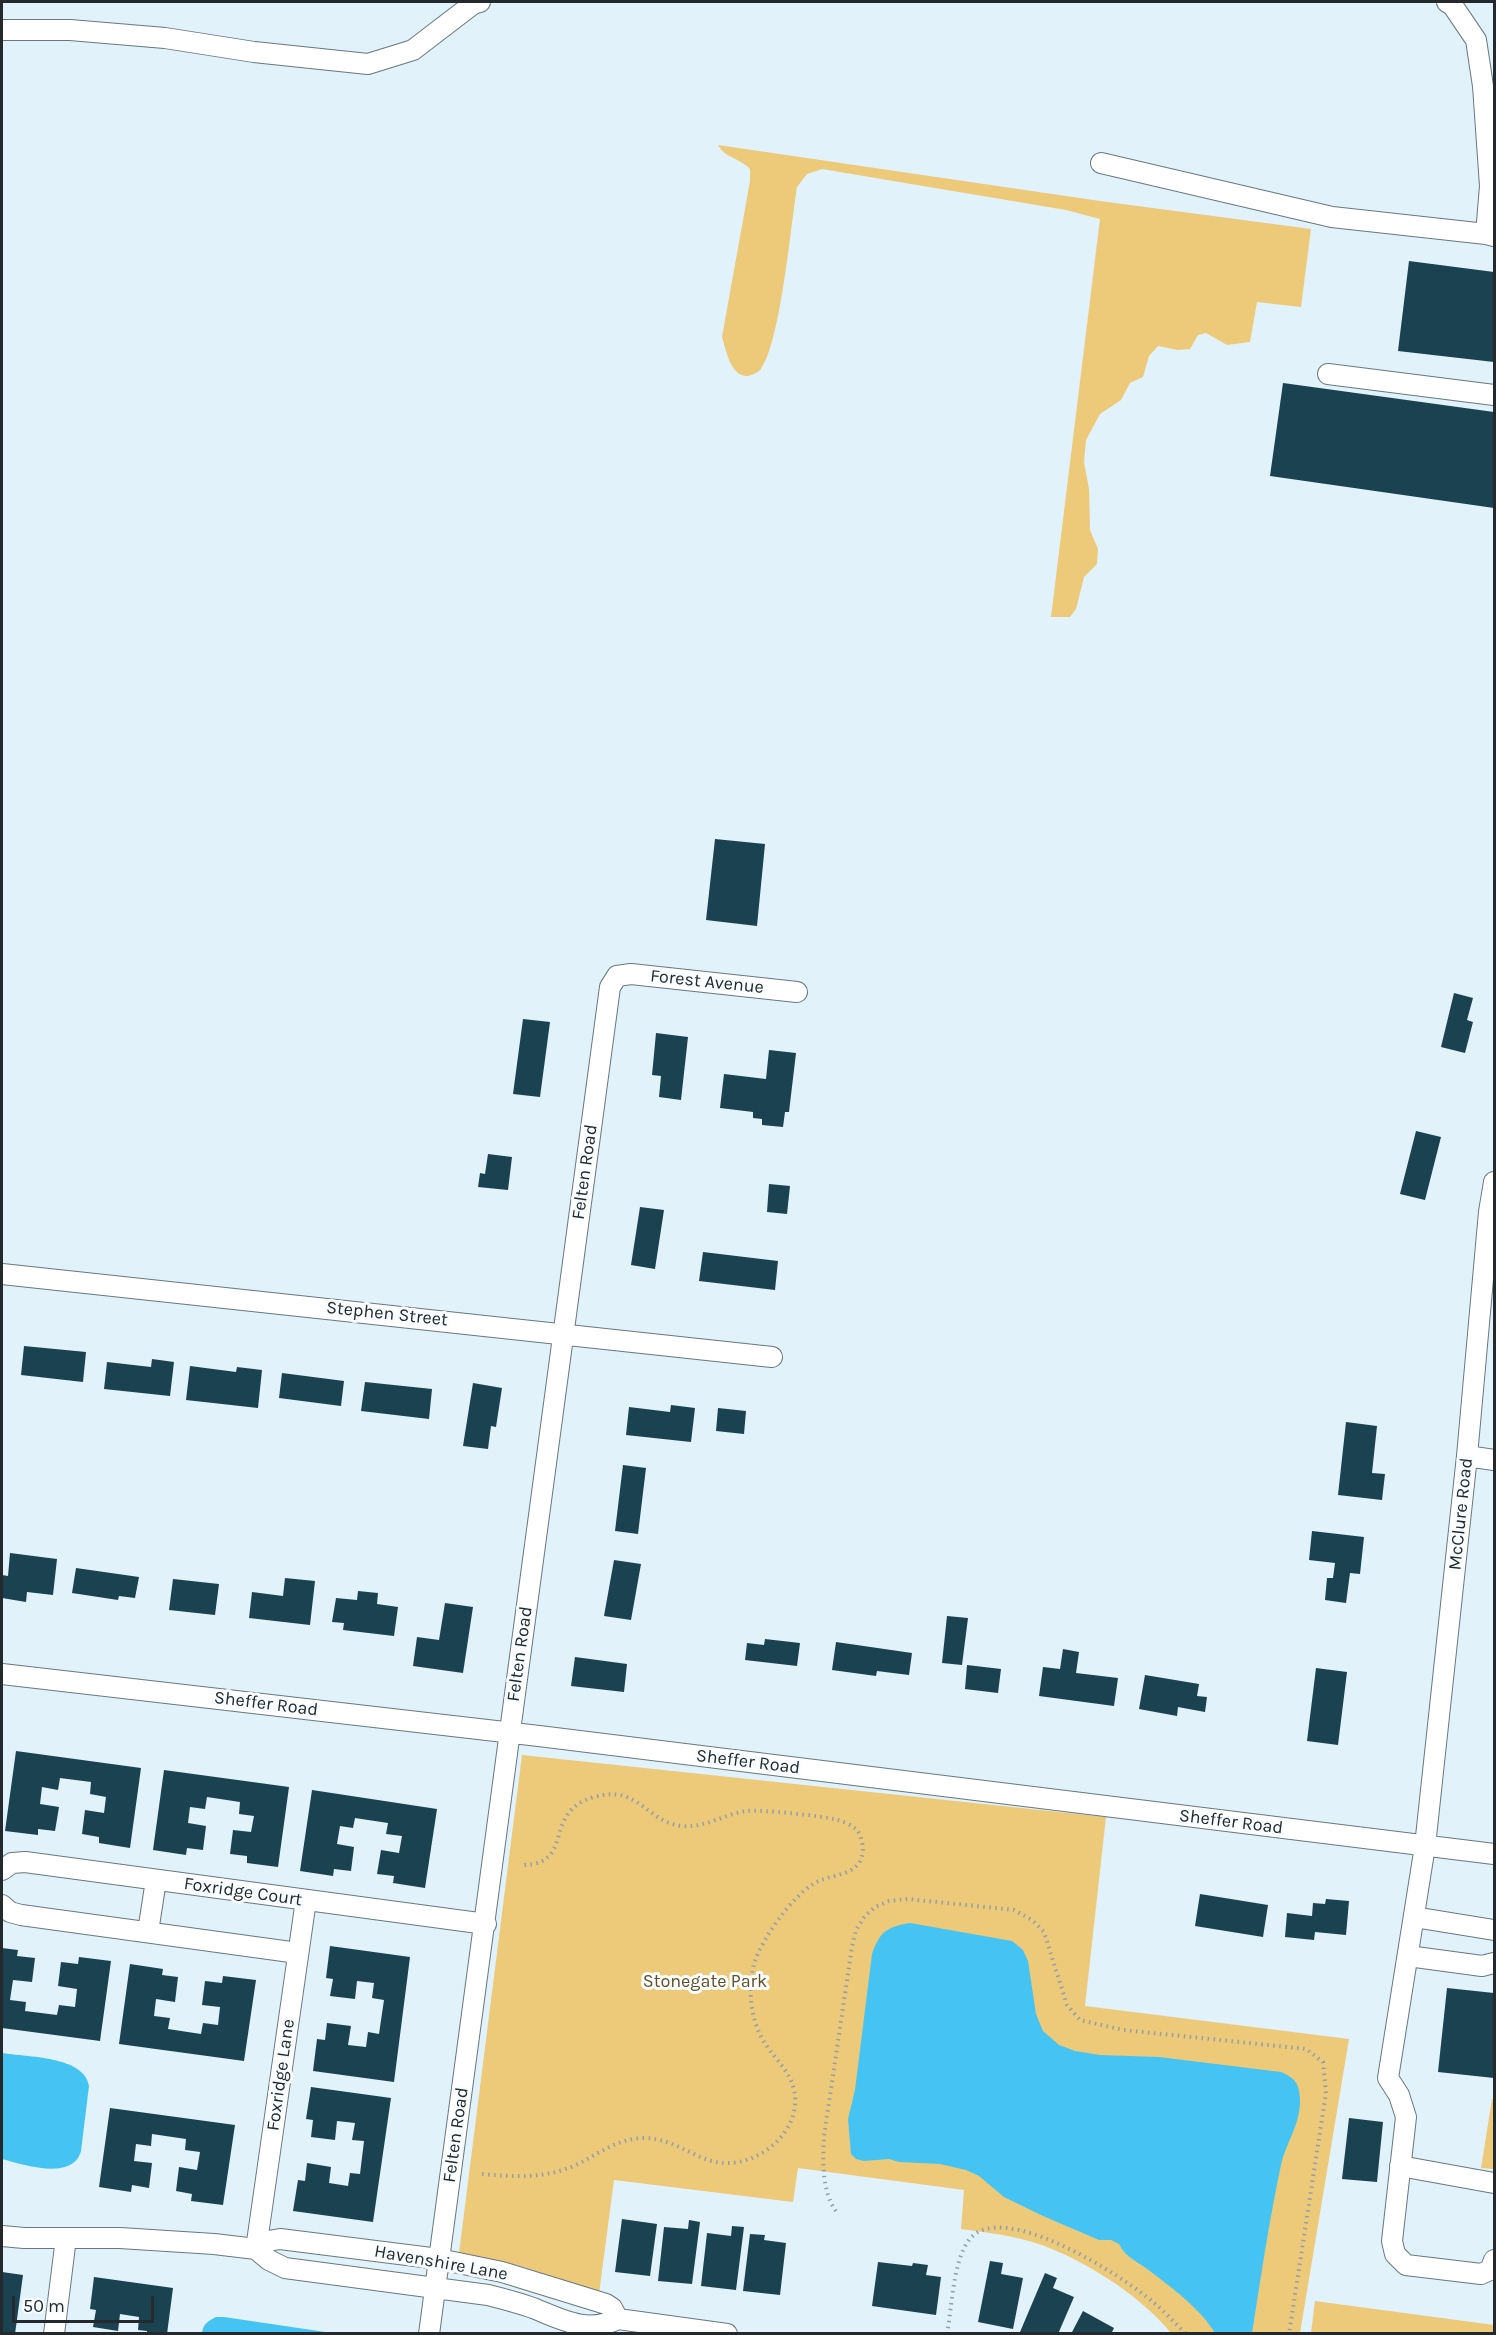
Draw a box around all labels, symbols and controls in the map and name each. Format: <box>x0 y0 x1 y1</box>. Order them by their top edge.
street label: Forest Avenue <box>649 965 765 999</box>
street label: Felten Road <box>568 1123 602 1221</box>
street label: Stephen Street <box>325 1297 449 1331</box>
street label: McClure Road <box>1444 1457 1478 1571</box>
street label: Felten Road <box>503 1605 537 1703</box>
street label: Sheffer Road <box>213 1687 319 1721</box>
street label: Sheffer Road <box>695 1745 801 1779</box>
street label: Sheffer Road <box>1178 1805 1284 1839</box>
street label: Foxridge Court <box>182 1873 304 1911</box>
park label: Stonegate Park <box>643 1971 767 1993</box>
street label: Foxridge Lane <box>262 2018 300 2132</box>
street label: Felten Road <box>439 2086 473 2184</box>
street label: Havenshire Lane <box>373 2241 509 2285</box>
scale bar <box>15 2284 158 2322</box>
text: 50 m <box>23 2295 65 2317</box>

